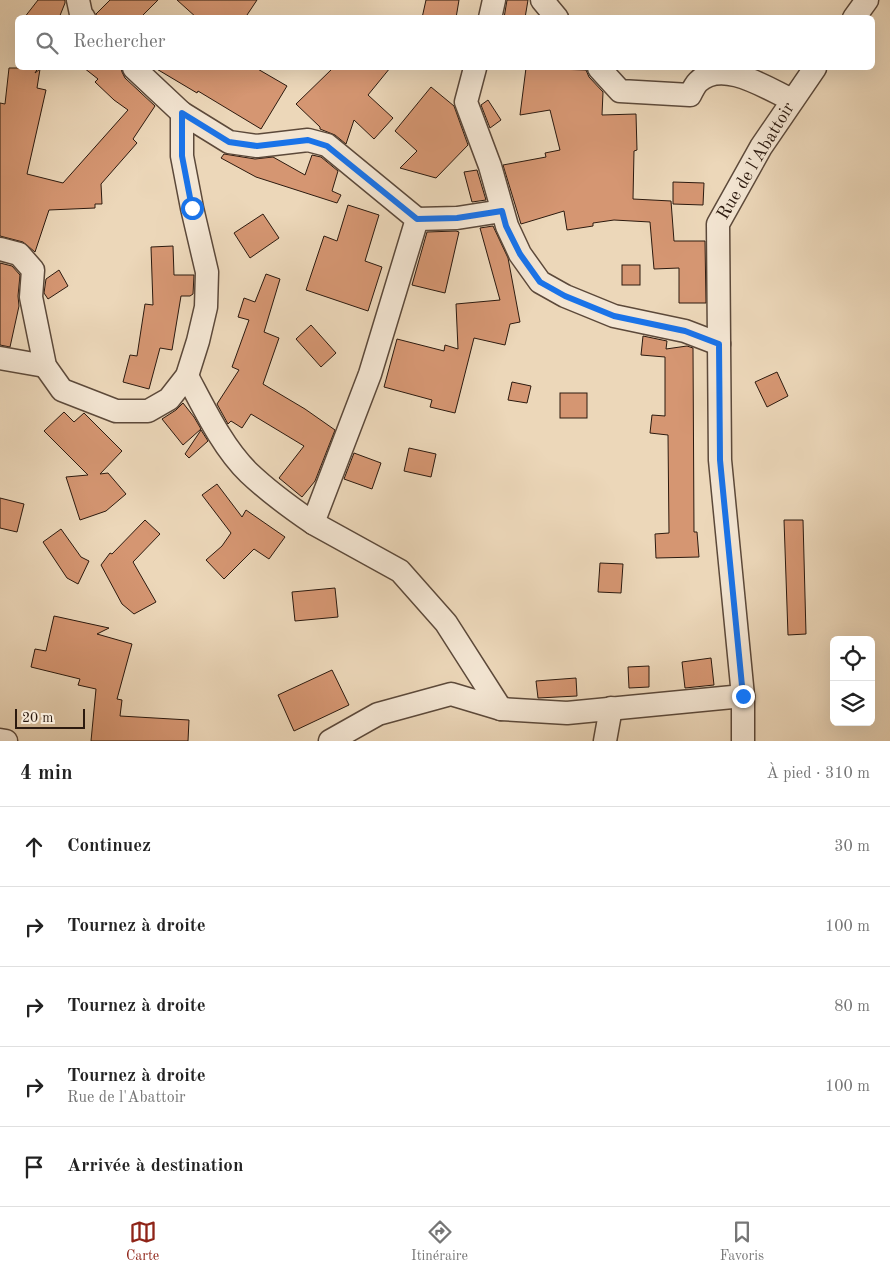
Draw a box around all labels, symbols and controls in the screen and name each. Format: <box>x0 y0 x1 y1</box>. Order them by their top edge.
search box <box>15 15 875 70</box>
icon: search <box>33 29 61 57</box>
text: Rechercher <box>73 33 166 52</box>
street label: Rue de l'Abattoir <box>714 99 798 223</box>
route start <box>181 197 204 220</box>
map controls <box>830 636 875 726</box>
button: locate <box>830 636 875 681</box>
button: layers <box>830 681 875 726</box>
route end <box>732 685 755 708</box>
scale bar <box>15 706 85 729</box>
text: 20 m <box>22 711 53 725</box>
text: 4 min <box>20 763 73 784</box>
text: À pied · 310 m <box>767 766 870 782</box>
icon: ahead <box>20 833 48 861</box>
text: Continuez <box>67 837 151 856</box>
text: 30 m <box>834 839 870 855</box>
icon: right <box>20 913 48 941</box>
text: Tournez à droite <box>67 917 206 936</box>
text: 100 m <box>825 919 870 935</box>
icon: right <box>20 993 48 1021</box>
text: Tournez à droite <box>67 997 206 1016</box>
text: 80 m <box>834 999 870 1015</box>
text: Tournez à droite <box>67 1067 206 1086</box>
icon: right <box>20 1073 48 1101</box>
text: 100 m <box>825 1079 870 1095</box>
text: Rue de l'Abattoir <box>67 1090 186 1106</box>
icon: arrive <box>20 1153 48 1181</box>
text: Arrivée à destination <box>67 1157 243 1176</box>
tab: Carte <box>126 1218 159 1265</box>
tab: Itinéraire <box>411 1218 468 1265</box>
tab: Favoris <box>720 1218 764 1265</box>

